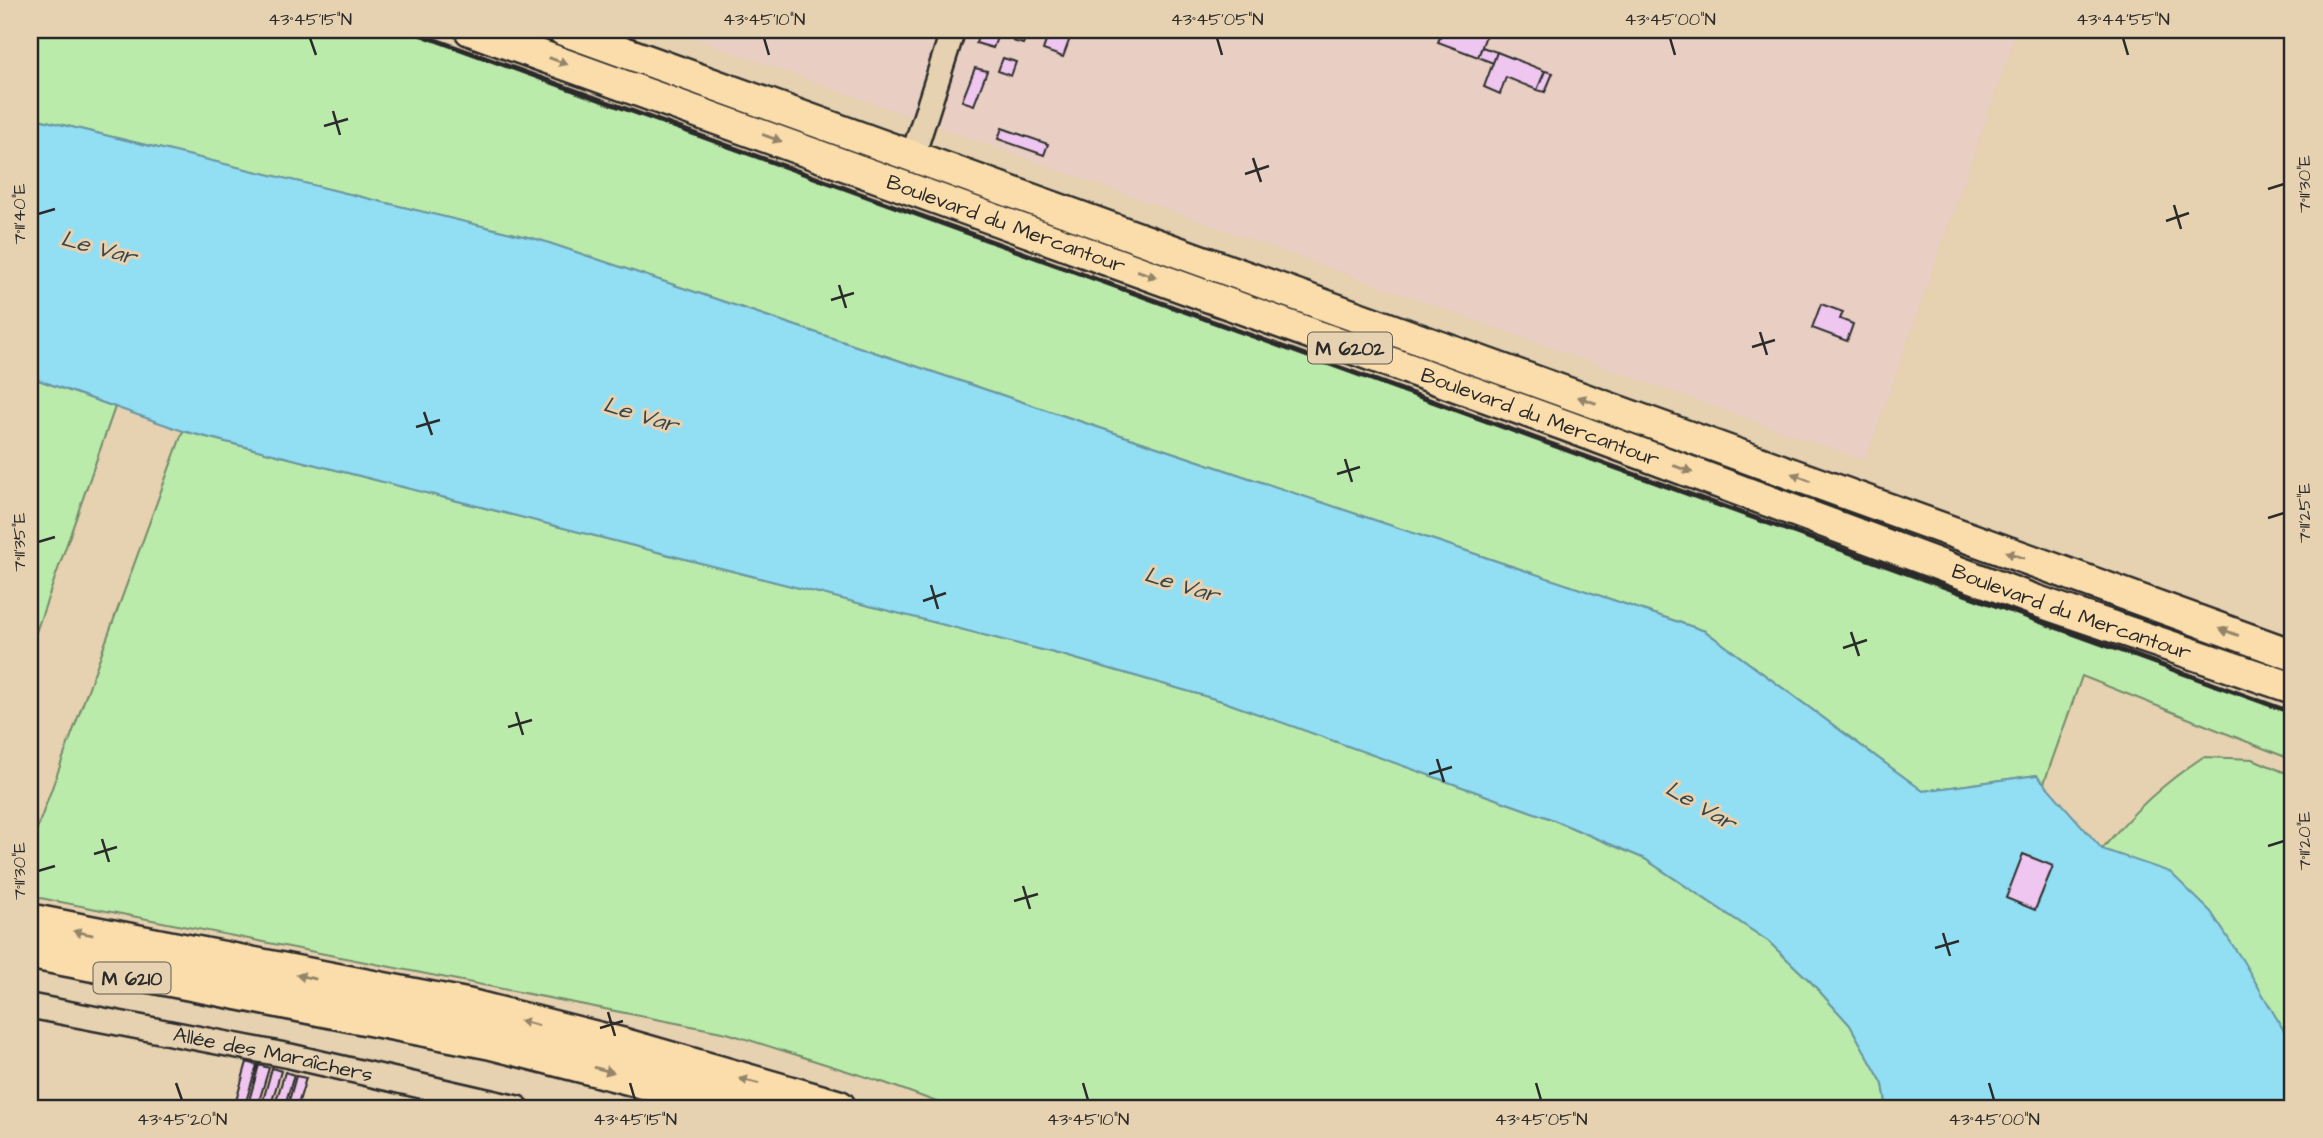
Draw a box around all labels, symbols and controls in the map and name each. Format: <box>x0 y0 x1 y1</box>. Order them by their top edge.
text: 43°45'15"N <box>268 7 352 32</box>
text: 43°45'10"N <box>723 7 805 32</box>
text: 43°45'05"N <box>1171 7 1263 32</box>
text: 43°45'00"N <box>1624 7 1716 32</box>
text: 43°44'55"N <box>2076 7 2170 32</box>
one-way arrow <box>547 56 568 67</box>
one-way arrow <box>761 133 782 144</box>
text: 7°11'30"E <box>2292 155 2317 213</box>
street label: Boulevard du Mercantour <box>883 168 1130 281</box>
text: 7°11'40"E <box>7 183 32 245</box>
water label: Le Var <box>58 223 142 274</box>
one-way arrow <box>1136 269 1157 280</box>
road number: M 6202 <box>1308 332 1392 364</box>
street label: Boulevard du Mercantour <box>1417 360 1664 474</box>
water label: Le Var <box>600 388 684 442</box>
one-way arrow <box>1577 395 1598 406</box>
one-way arrow <box>1672 464 1693 475</box>
one-way arrow <box>1791 471 1812 482</box>
text: 7°11'25"E <box>2292 482 2317 543</box>
text: 7°11'35"E <box>7 512 32 572</box>
one-way arrow <box>2004 550 2025 561</box>
street label: Boulevard du Mercantour <box>1948 557 2195 667</box>
water label: Le Var <box>1141 558 1225 612</box>
one-way arrow <box>2218 626 2239 637</box>
water label: Le Var <box>1659 773 1744 840</box>
text: 7°11'20"E <box>2292 811 2317 871</box>
text: 7°11'30"E <box>7 842 32 900</box>
one-way arrow <box>72 927 94 938</box>
road number: M 6210 <box>94 962 170 994</box>
one-way arrow <box>295 971 317 982</box>
one-way arrow <box>518 1017 540 1028</box>
street label: Allée des Maraîchers <box>171 1020 376 1090</box>
one-way arrow <box>594 1065 616 1076</box>
one-way arrow <box>738 1075 760 1086</box>
text: 43°45'20"N <box>137 1107 227 1132</box>
text: 43°45'15"N <box>593 1107 677 1132</box>
text: 43°45'10"N <box>1047 1107 1129 1132</box>
text: 43°45'05"N <box>1495 1107 1587 1132</box>
text: 43°45'00"N <box>1948 1107 2040 1132</box>

